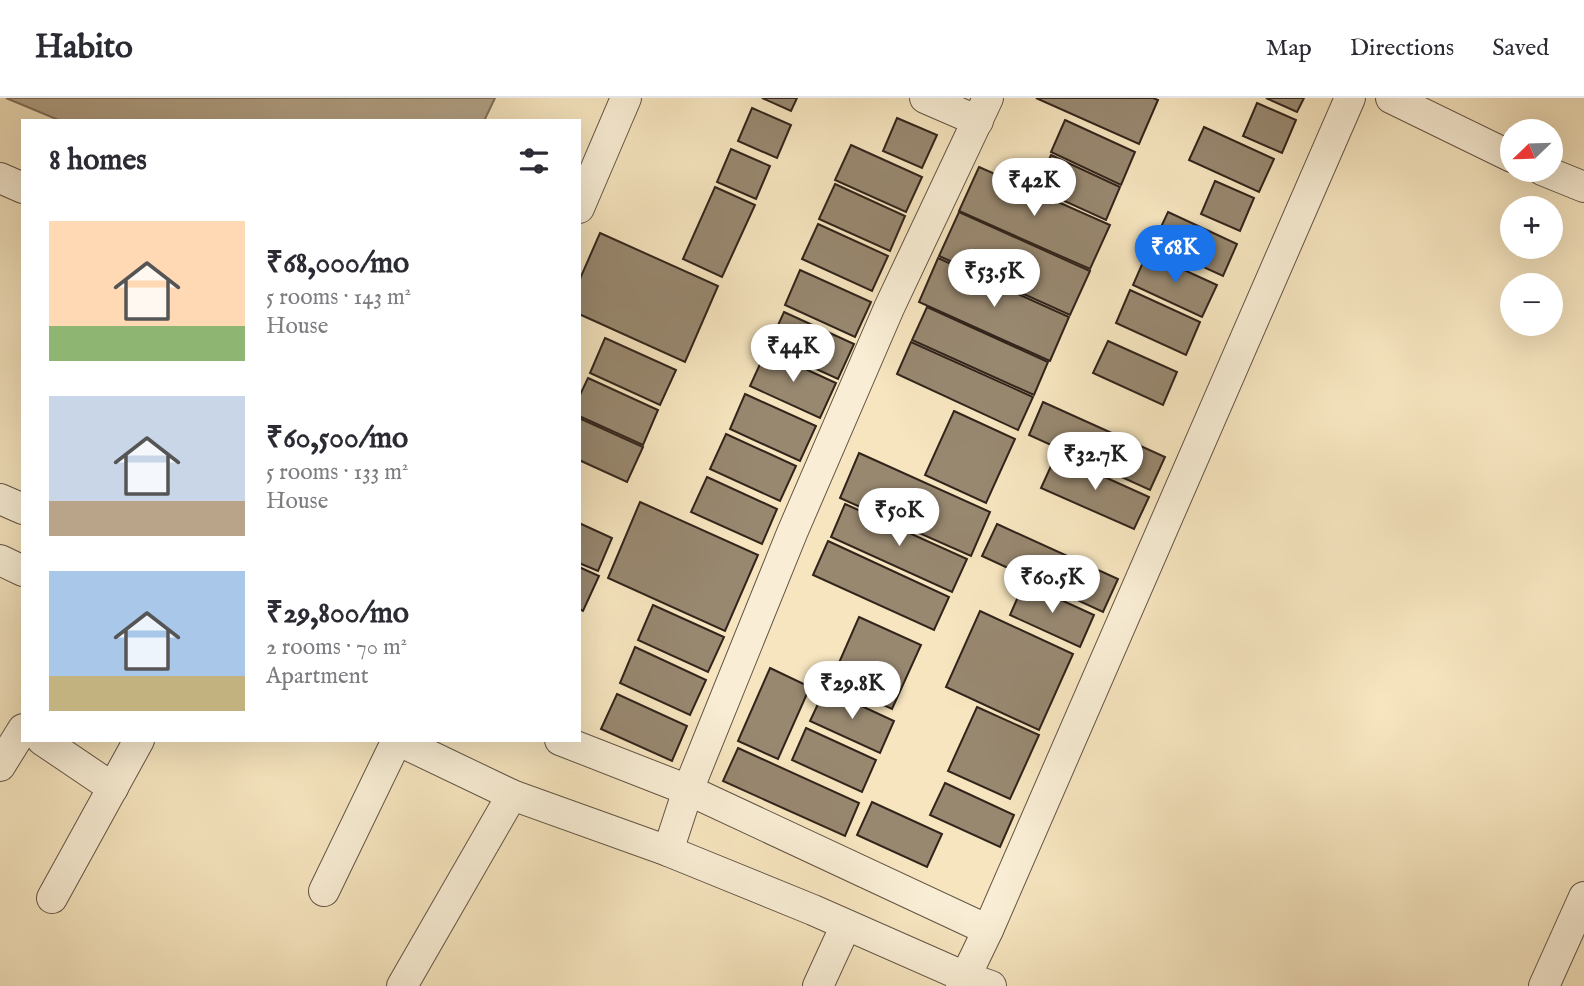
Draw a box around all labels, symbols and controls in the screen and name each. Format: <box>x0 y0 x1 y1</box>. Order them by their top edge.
text: Habito <box>35 27 133 69</box>
text: Map <box>1266 33 1312 64</box>
text: Directions <box>1350 33 1454 64</box>
text: Saved <box>1492 33 1549 64</box>
north arrow <box>1500 119 1563 182</box>
map controls <box>1500 119 1563 336</box>
text: 8 homes <box>49 142 147 180</box>
icon: filters <box>515 142 553 180</box>
pin: ₹42K <box>993 158 1075 218</box>
text: ₹42K <box>1008 166 1060 195</box>
button: + <box>1500 196 1563 259</box>
pin: ₹68K <box>1134 226 1216 285</box>
text: ₹68K <box>1151 233 1199 262</box>
text: ₹68,000/mo <box>266 245 409 283</box>
icon: home <box>105 249 189 333</box>
pin: ₹53.5K <box>937 250 1051 309</box>
text: ₹53.5K <box>964 257 1024 286</box>
button: − <box>1500 273 1563 336</box>
text: 5 rooms · 143 m² <box>266 283 411 312</box>
text: House <box>266 312 328 341</box>
pin: ₹44K <box>752 324 834 384</box>
text: ₹44K <box>767 332 819 361</box>
text: ₹60,500/mo <box>266 420 408 458</box>
icon: home <box>105 424 189 508</box>
pin: ₹32.7K <box>1038 432 1152 492</box>
text: ₹32.7K <box>1063 440 1127 469</box>
text: 5 rooms · 133 m² <box>266 458 409 487</box>
text: House <box>266 487 328 516</box>
pin: ₹50K <box>858 489 940 548</box>
text: ₹50K <box>874 496 924 525</box>
pin: ₹60.5K <box>995 556 1109 615</box>
text: ₹60.5K <box>1020 563 1084 592</box>
text: ₹29,800/mo <box>266 595 409 633</box>
icon: home <box>105 599 189 683</box>
text: 2 rooms · 70 m² <box>266 633 407 662</box>
text: Apartment <box>266 662 369 691</box>
pin: ₹29.8K <box>795 662 909 721</box>
text: ₹29.8K <box>820 669 884 698</box>

